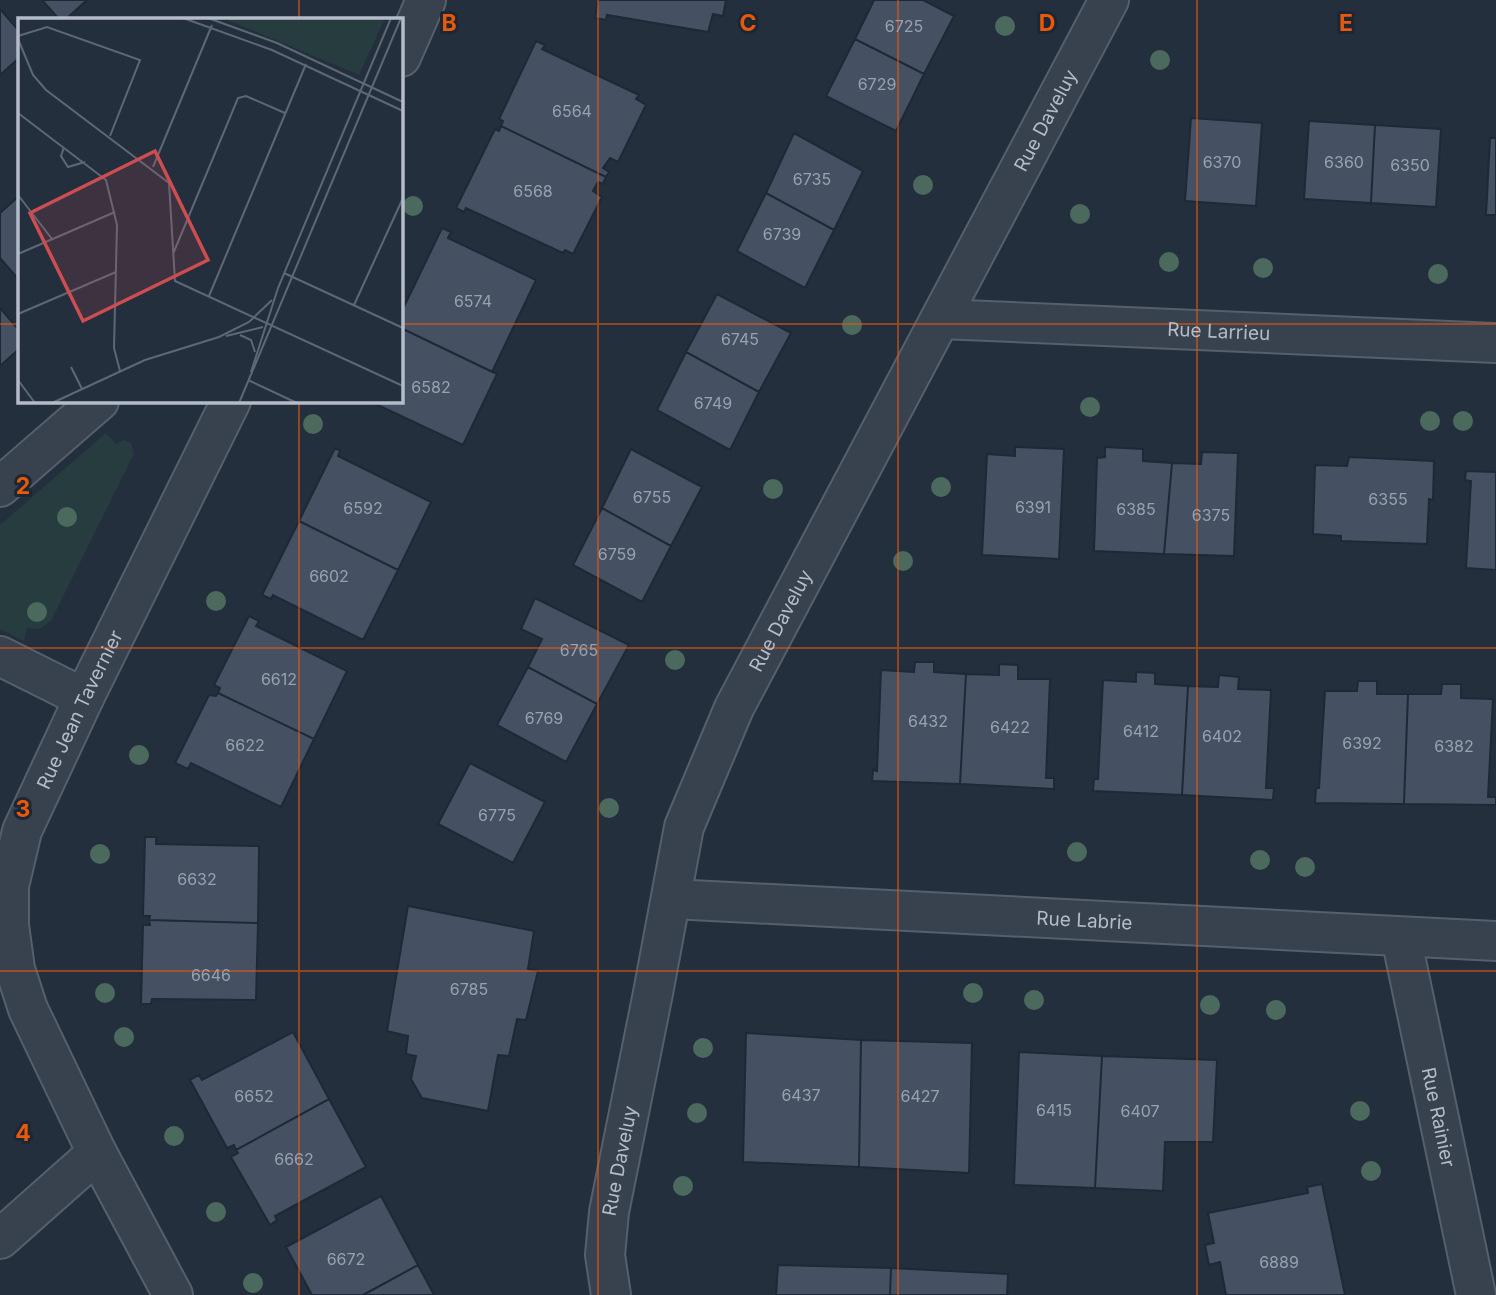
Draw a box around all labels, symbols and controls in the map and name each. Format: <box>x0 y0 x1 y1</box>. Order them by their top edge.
text: B <box>441 9 457 37</box>
text: C <box>739 9 757 37</box>
text: D <box>1039 9 1055 37</box>
text: E <box>1339 9 1353 37</box>
house number: 6725 <box>885 16 923 36</box>
inset map <box>18 18 402 402</box>
street label: Rue Daveluy <box>1009 65 1082 175</box>
house number: 6729 <box>858 74 896 94</box>
house number: 6564 <box>552 101 592 121</box>
house number: 6370 <box>1203 152 1241 172</box>
house number: 6360 <box>1324 152 1364 172</box>
house number: 6350 <box>1390 155 1430 175</box>
house number: 6735 <box>793 169 831 189</box>
house number: 6568 <box>513 181 553 201</box>
house number: 6739 <box>763 224 801 244</box>
house number: 6574 <box>454 291 492 311</box>
street label: Rue Larrieu <box>1167 318 1271 345</box>
house number: 6745 <box>721 329 759 349</box>
house number: 6582 <box>411 377 451 397</box>
house number: 6749 <box>694 393 732 413</box>
text: 2 <box>16 472 30 500</box>
house number: 6755 <box>633 487 671 507</box>
house number: 6355 <box>1368 489 1408 509</box>
house number: 6391 <box>1015 497 1051 517</box>
house number: 6592 <box>343 498 383 518</box>
house number: 6385 <box>1116 499 1156 519</box>
house number: 6375 <box>1192 505 1230 525</box>
house number: 6759 <box>598 544 636 564</box>
house number: 6602 <box>309 566 349 586</box>
street label: Rue Daveluy <box>744 566 817 676</box>
street label: Rue Jean Tavernier <box>32 627 128 793</box>
house number: 6765 <box>560 640 598 660</box>
house number: 6612 <box>261 669 297 689</box>
house number: 6769 <box>525 708 563 728</box>
house number: 6432 <box>908 711 948 731</box>
house number: 6422 <box>990 717 1030 737</box>
house number: 6412 <box>1123 721 1159 741</box>
house number: 6402 <box>1202 726 1242 746</box>
house number: 6392 <box>1342 733 1382 753</box>
house number: 6622 <box>225 735 265 755</box>
house number: 6382 <box>1434 736 1474 756</box>
text: 3 <box>16 795 30 823</box>
house number: 6775 <box>478 805 516 825</box>
house number: 6632 <box>177 869 217 889</box>
street label: Rue Labrie <box>1036 907 1133 934</box>
house number: 6646 <box>191 965 231 985</box>
house number: 6785 <box>450 979 488 999</box>
street label: Rue Rainier <box>1417 1065 1460 1169</box>
house number: 6437 <box>781 1085 821 1105</box>
house number: 6652 <box>234 1086 274 1106</box>
house number: 6427 <box>900 1086 940 1106</box>
house number: 6415 <box>1036 1100 1072 1120</box>
house number: 6407 <box>1120 1101 1160 1121</box>
street label: Rue Daveluy <box>598 1103 642 1218</box>
text: 4 <box>15 1119 31 1147</box>
house number: 6662 <box>274 1149 314 1169</box>
house number: 6672 <box>327 1249 365 1269</box>
house number: 6889 <box>1259 1252 1299 1272</box>

